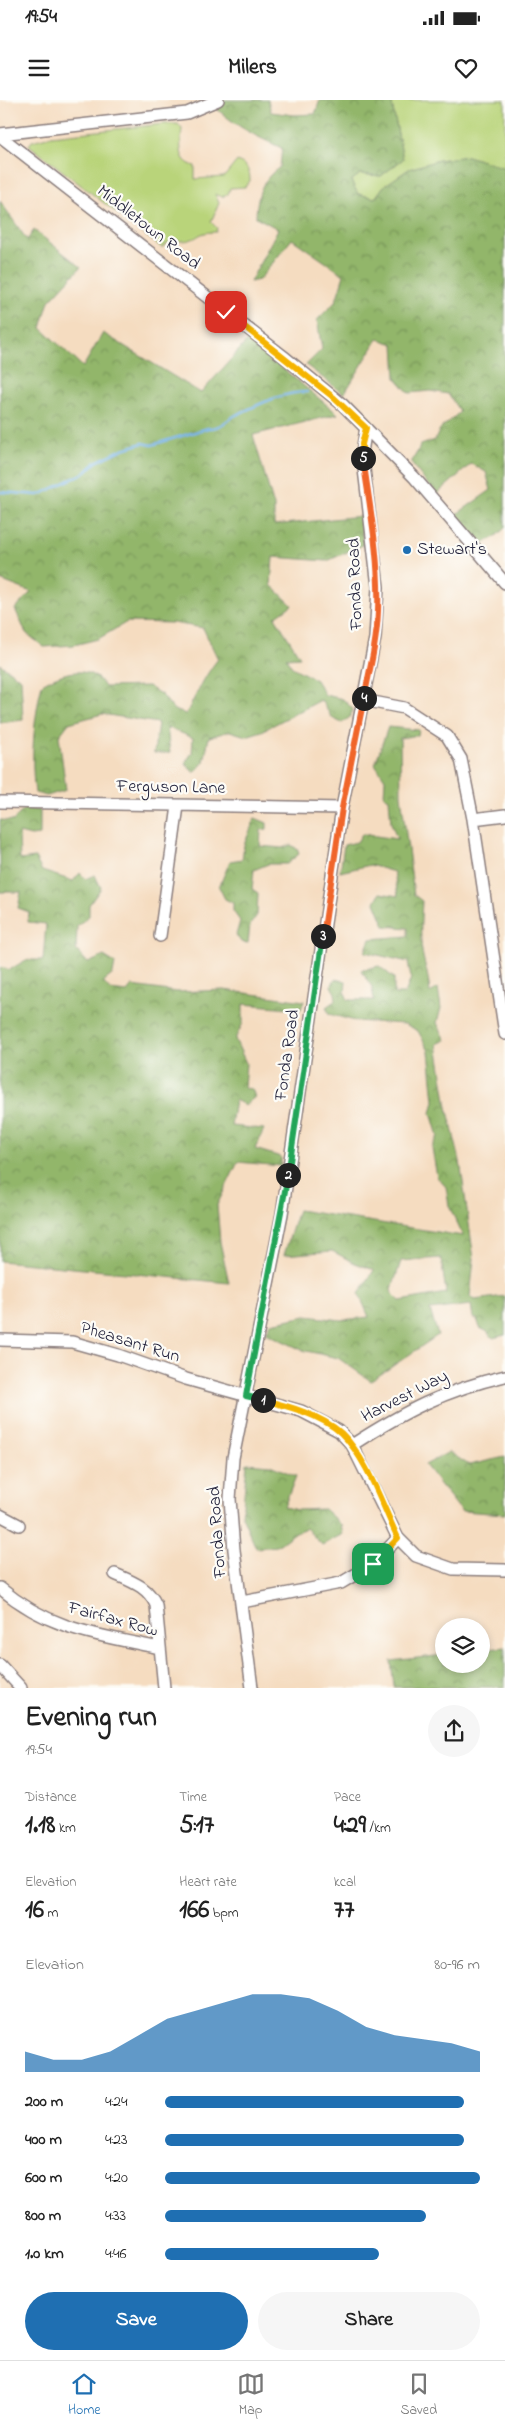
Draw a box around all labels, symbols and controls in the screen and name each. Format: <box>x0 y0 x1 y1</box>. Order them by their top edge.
text: 19:54 <box>25 4 57 31</box>
text: Milers <box>228 52 277 84</box>
icon: menu <box>25 54 53 82</box>
icon: heart <box>452 54 480 82</box>
street label: Middletown Road <box>91 179 205 277</box>
pin <box>205 291 247 333</box>
icon: check <box>212 298 240 326</box>
pin: 5 <box>350 446 376 470</box>
text: 5 <box>359 448 368 469</box>
place label: Stewart's <box>417 537 487 563</box>
street label: Fonda Road <box>341 538 371 631</box>
marker: Stewart's <box>401 544 413 556</box>
pin: 4 <box>352 686 376 710</box>
text: 4 <box>362 688 367 709</box>
street label: Ferguson Lane <box>115 774 227 803</box>
pin: 3 <box>310 924 336 948</box>
text: 3 <box>321 926 326 947</box>
street label: Fonda Road <box>269 1008 307 1103</box>
pin: 2 <box>276 1162 300 1188</box>
text: 2 <box>285 1165 292 1186</box>
street label: Pheasant Run <box>77 1316 183 1371</box>
street label: Harvest Way <box>357 1364 453 1430</box>
pin: 1 <box>250 1388 276 1412</box>
text: 1 <box>261 1390 266 1411</box>
street label: Fonda Road <box>202 1485 234 1580</box>
pin <box>352 1543 394 1585</box>
icon: arrive <box>359 1550 387 1578</box>
street label: Fairfax Row <box>64 1595 161 1645</box>
map controls <box>435 1618 490 1673</box>
button: layers <box>435 1618 490 1673</box>
text: Evening run <box>25 1698 157 1739</box>
button: share <box>428 1705 480 1757</box>
text: 19:54 <box>25 1738 52 1762</box>
text: Distance <box>25 1787 77 1808</box>
text: Time <box>179 1787 207 1808</box>
text: Pace <box>334 1787 361 1808</box>
text: 1.18 <box>25 1808 55 1844</box>
text: 5:17 <box>179 1808 214 1844</box>
text: 4:29 <box>334 1808 366 1844</box>
text: km <box>55 1818 76 1839</box>
text: /km <box>366 1818 391 1839</box>
text: Elevation <box>25 1872 76 1893</box>
text: Heart rate <box>179 1872 237 1893</box>
text: kcal <box>334 1872 356 1893</box>
text: 16 <box>25 1893 44 1929</box>
text: 166 <box>179 1893 209 1929</box>
text: 77 <box>334 1893 354 1929</box>
text: m <box>44 1903 58 1924</box>
text: bpm <box>209 1903 239 1924</box>
text: Elevation <box>25 1953 84 1977</box>
text: 80–96 m <box>434 1953 480 1977</box>
text: 200 m <box>25 2090 63 2114</box>
text: 4:24 <box>105 2090 128 2114</box>
text: 400 m <box>25 2128 62 2152</box>
text: 4:23 <box>105 2128 128 2152</box>
text: 600 m <box>25 2166 62 2190</box>
text: 4:20 <box>105 2166 128 2190</box>
text: 800 m <box>25 2204 61 2228</box>
text: 4:33 <box>105 2204 126 2228</box>
text: 1.0 km <box>25 2242 64 2266</box>
text: 4:46 <box>105 2242 127 2266</box>
button: Save <box>25 2292 248 2350</box>
button: Share <box>258 2292 480 2350</box>
tab: Home <box>68 2370 101 2421</box>
tab: Map <box>237 2370 265 2421</box>
tab: Saved <box>400 2370 437 2421</box>

